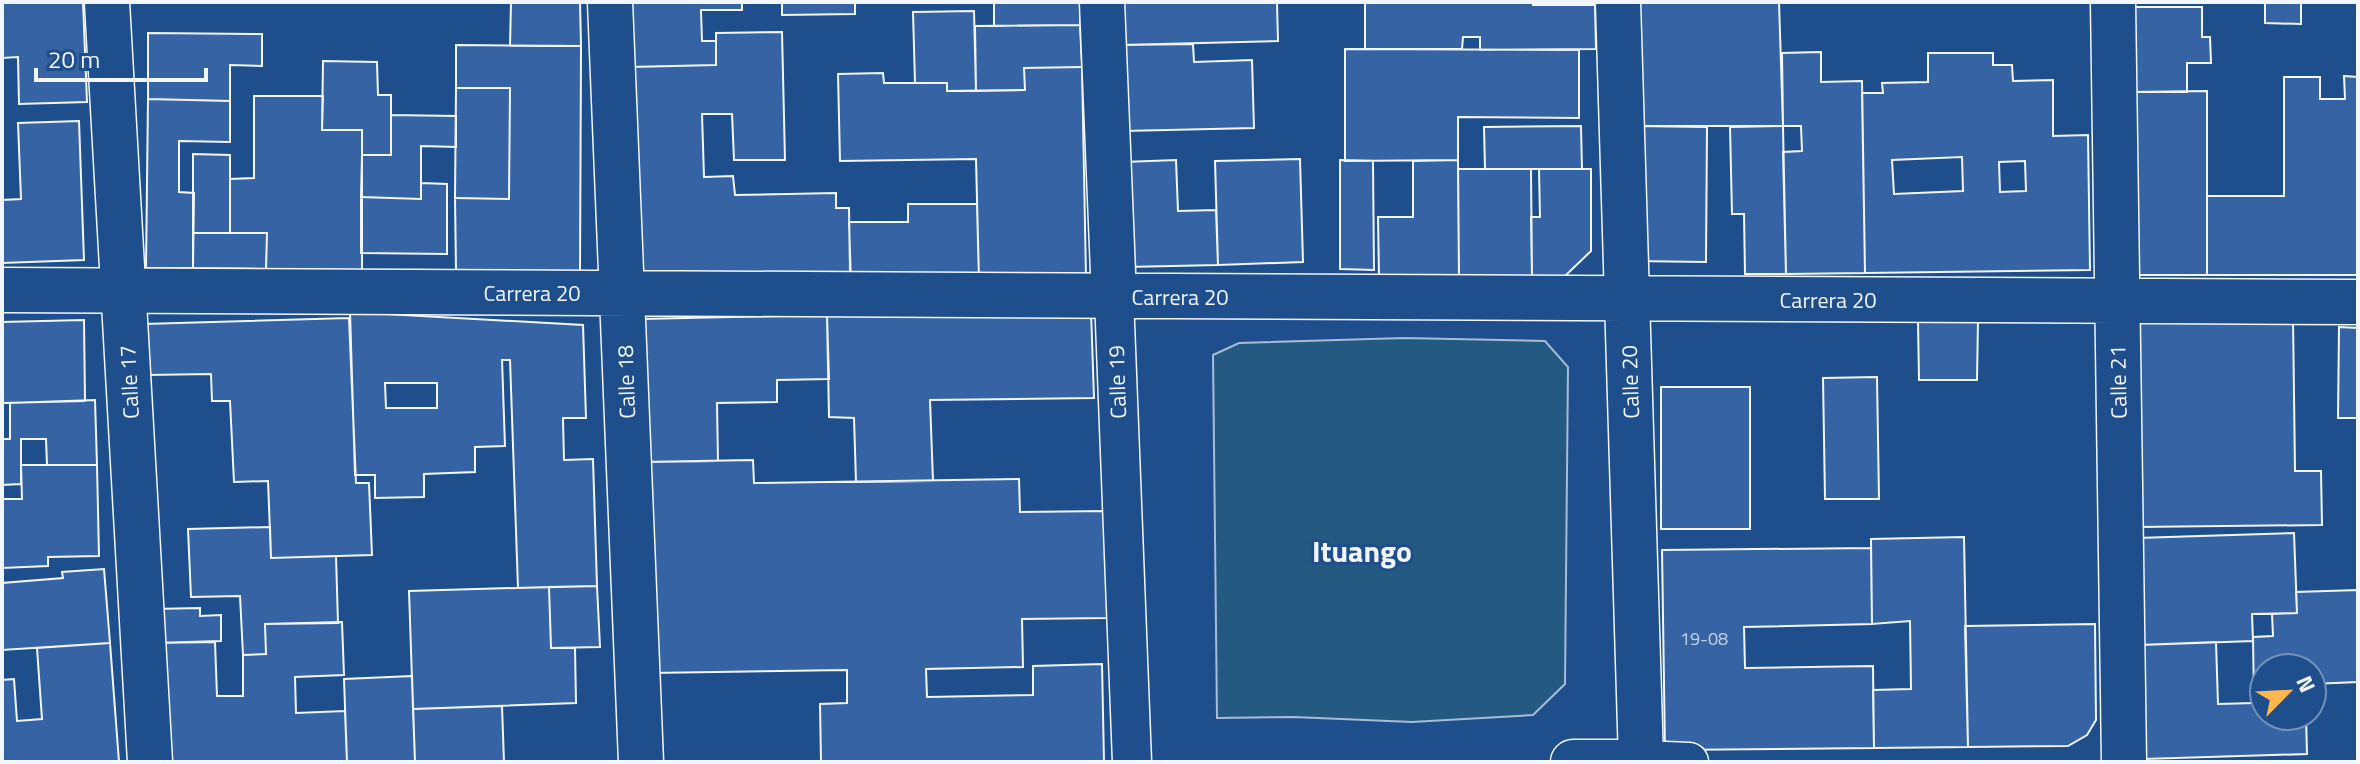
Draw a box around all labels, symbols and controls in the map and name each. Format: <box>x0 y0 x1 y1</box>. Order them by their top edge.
scale bar <box>36 32 206 82</box>
text: 20 m <box>48 41 100 77</box>
street label: Carrera 20 <box>483 276 581 310</box>
street label: Carrera 20 <box>1131 280 1229 314</box>
street label: Carrera 20 <box>1779 283 1877 317</box>
street label: Calle 17 <box>110 344 148 420</box>
street label: Calle 18 <box>608 345 644 419</box>
street label: Calle 19 <box>1099 345 1135 419</box>
street label: Calle 20 <box>1612 345 1648 419</box>
street label: Calle 21 <box>2100 345 2136 419</box>
district label: Ituango <box>1312 528 1412 574</box>
house number: 19-08 <box>1680 625 1728 652</box>
north arrow <box>2248 652 2328 732</box>
text: N <box>2288 670 2325 698</box>

